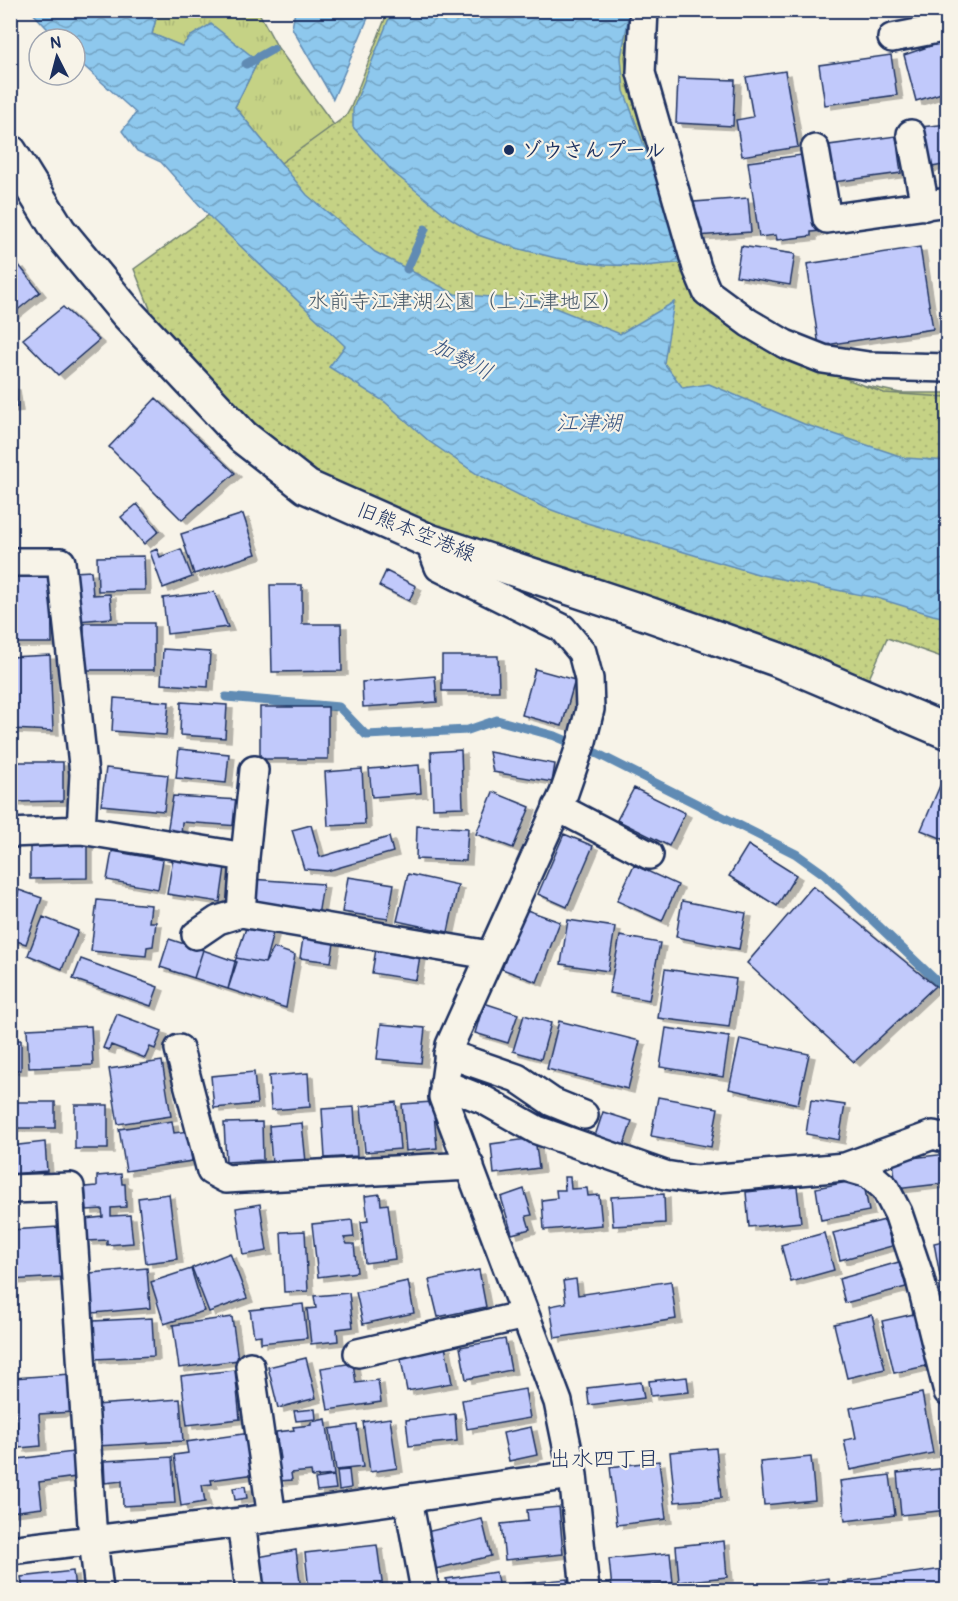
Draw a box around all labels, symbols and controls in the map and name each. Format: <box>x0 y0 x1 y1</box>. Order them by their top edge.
north arrow <box>27 27 87 87</box>
text: N <box>49 33 62 54</box>
place label: ゾウさんプール <box>521 137 666 164</box>
marker: ゾウさんプール <box>502 143 516 157</box>
park label: 水前寺江津湖公園（上江津地区） <box>308 288 623 315</box>
water label: 加勢川 <box>426 332 498 386</box>
water label: 江津湖 <box>556 409 624 437</box>
street label: 旧熊本空港線 <box>353 496 479 568</box>
district label: 出水四丁目 <box>549 1445 659 1473</box>

